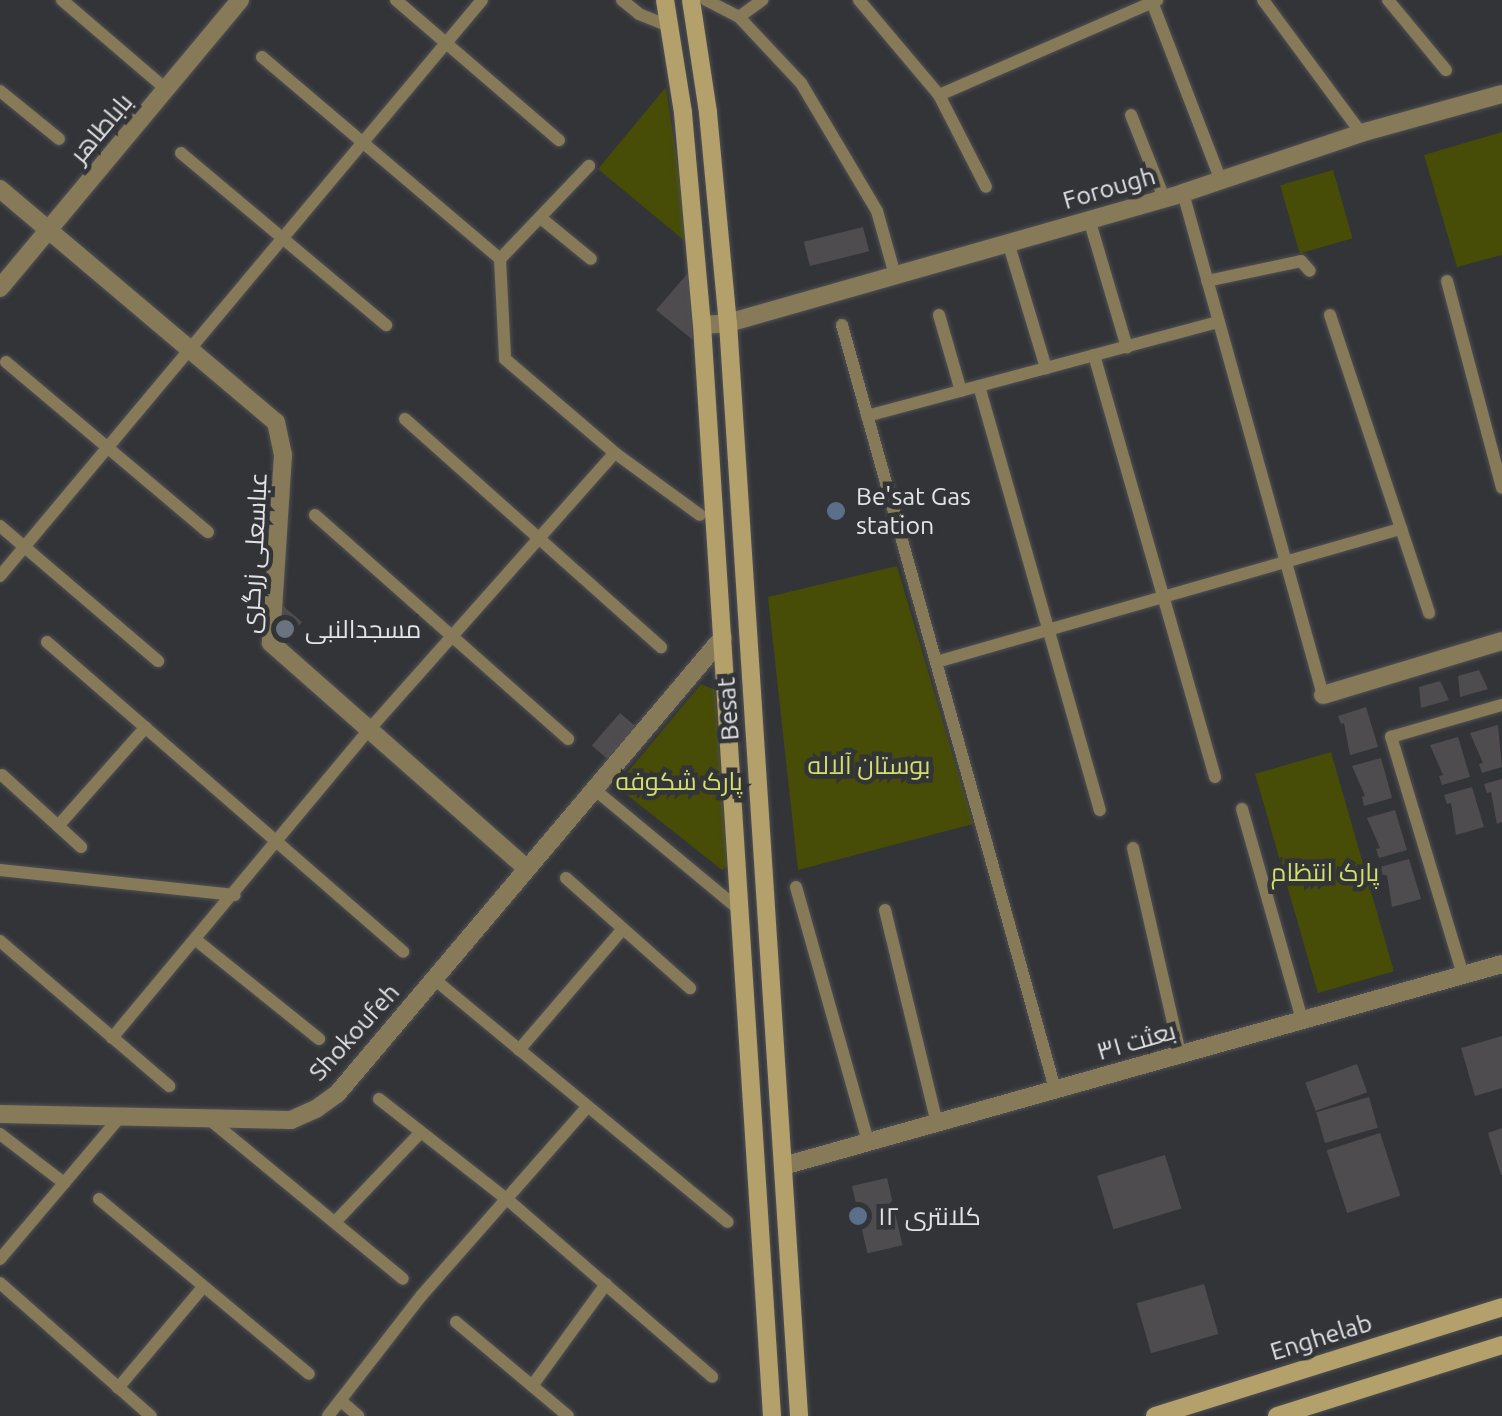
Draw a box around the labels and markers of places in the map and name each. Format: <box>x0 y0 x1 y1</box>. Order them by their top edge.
place label: Be'sat Gas station <box>856 482 971 541</box>
marker: Be'sat Gas station <box>825 500 847 522</box>
place label: مسجدالنبی <box>305 614 421 644</box>
marker: مسجدالنبی <box>274 618 296 640</box>
place label: کلانتری ۱۲ <box>878 1201 981 1231</box>
marker: کلانتری ۱۲ <box>847 1205 869 1227</box>

